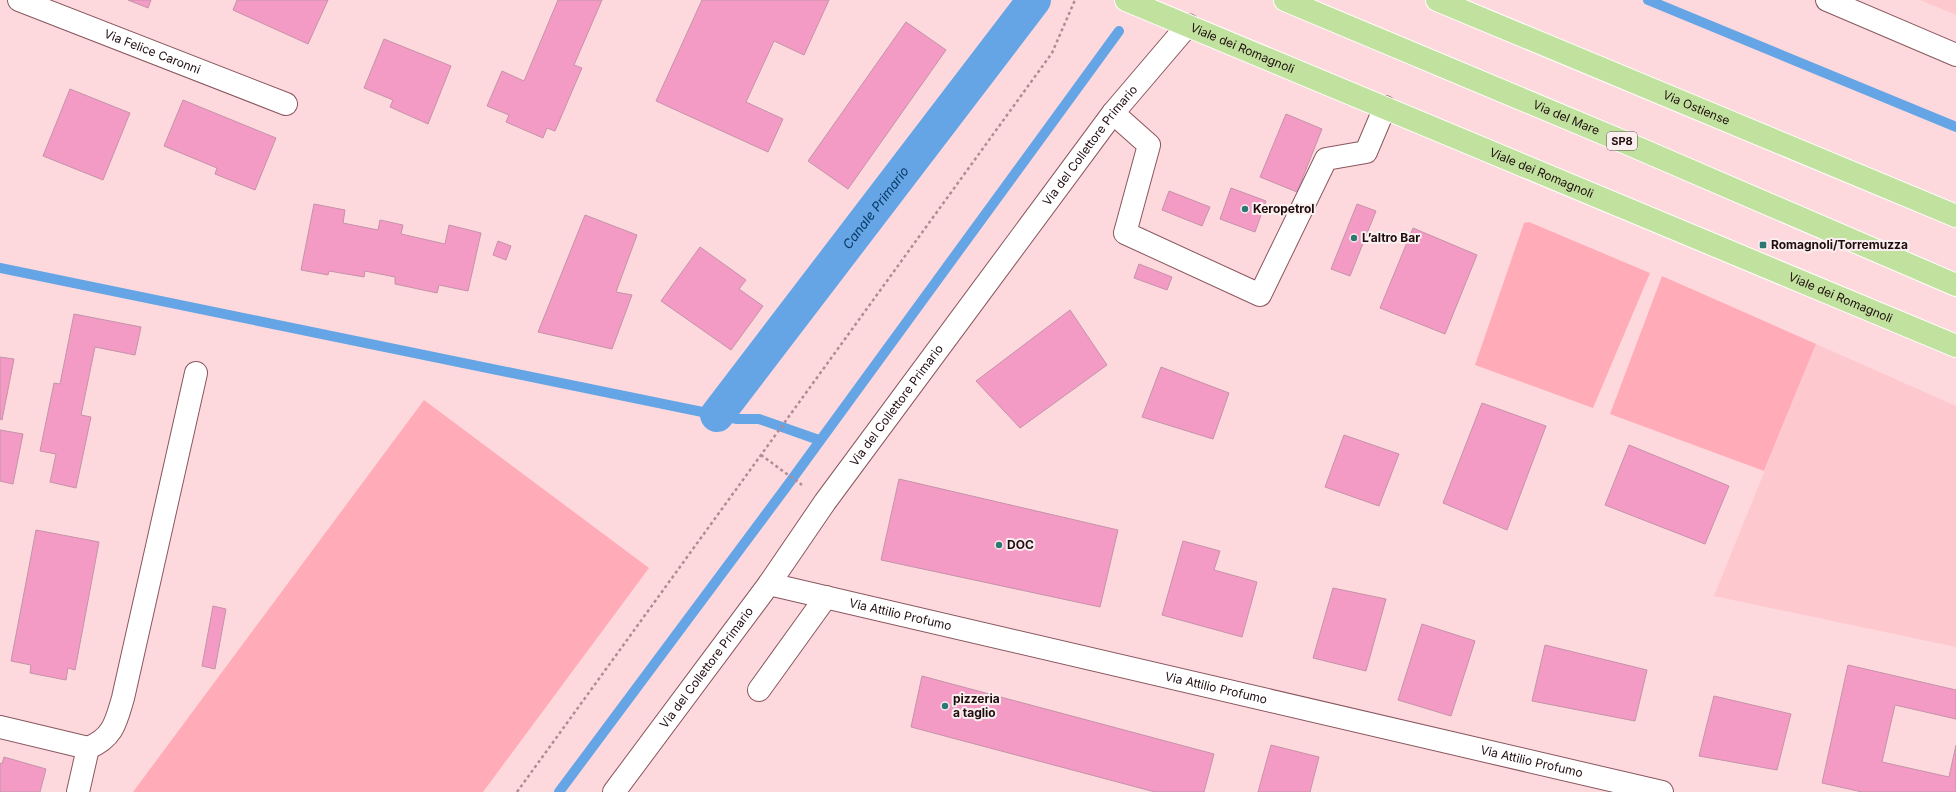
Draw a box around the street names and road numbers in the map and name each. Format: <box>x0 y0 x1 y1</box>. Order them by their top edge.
street label: Viale dei Romagnoli <box>1188 20 1297 76</box>
street label: Via Felice Caronni <box>102 26 203 77</box>
street label: Via del Collettore Primario <box>1039 82 1140 208</box>
street label: Via Ostiense <box>1661 87 1732 128</box>
street label: Via del Mare <box>1531 97 1602 138</box>
road number: SP8 <box>1607 132 1637 150</box>
street label: Viale dei Romagnoli <box>1487 144 1596 201</box>
street label: Viale dei Romagnoli <box>1786 269 1895 326</box>
street label: Via del Collettore Primario <box>846 341 946 469</box>
street label: Via Attilio Profumo <box>848 595 953 633</box>
street label: Via del Collettore Primario <box>656 604 756 731</box>
street label: Via Attilio Profumo <box>1163 668 1269 707</box>
street label: Via Attilio Profumo <box>1479 742 1584 780</box>

